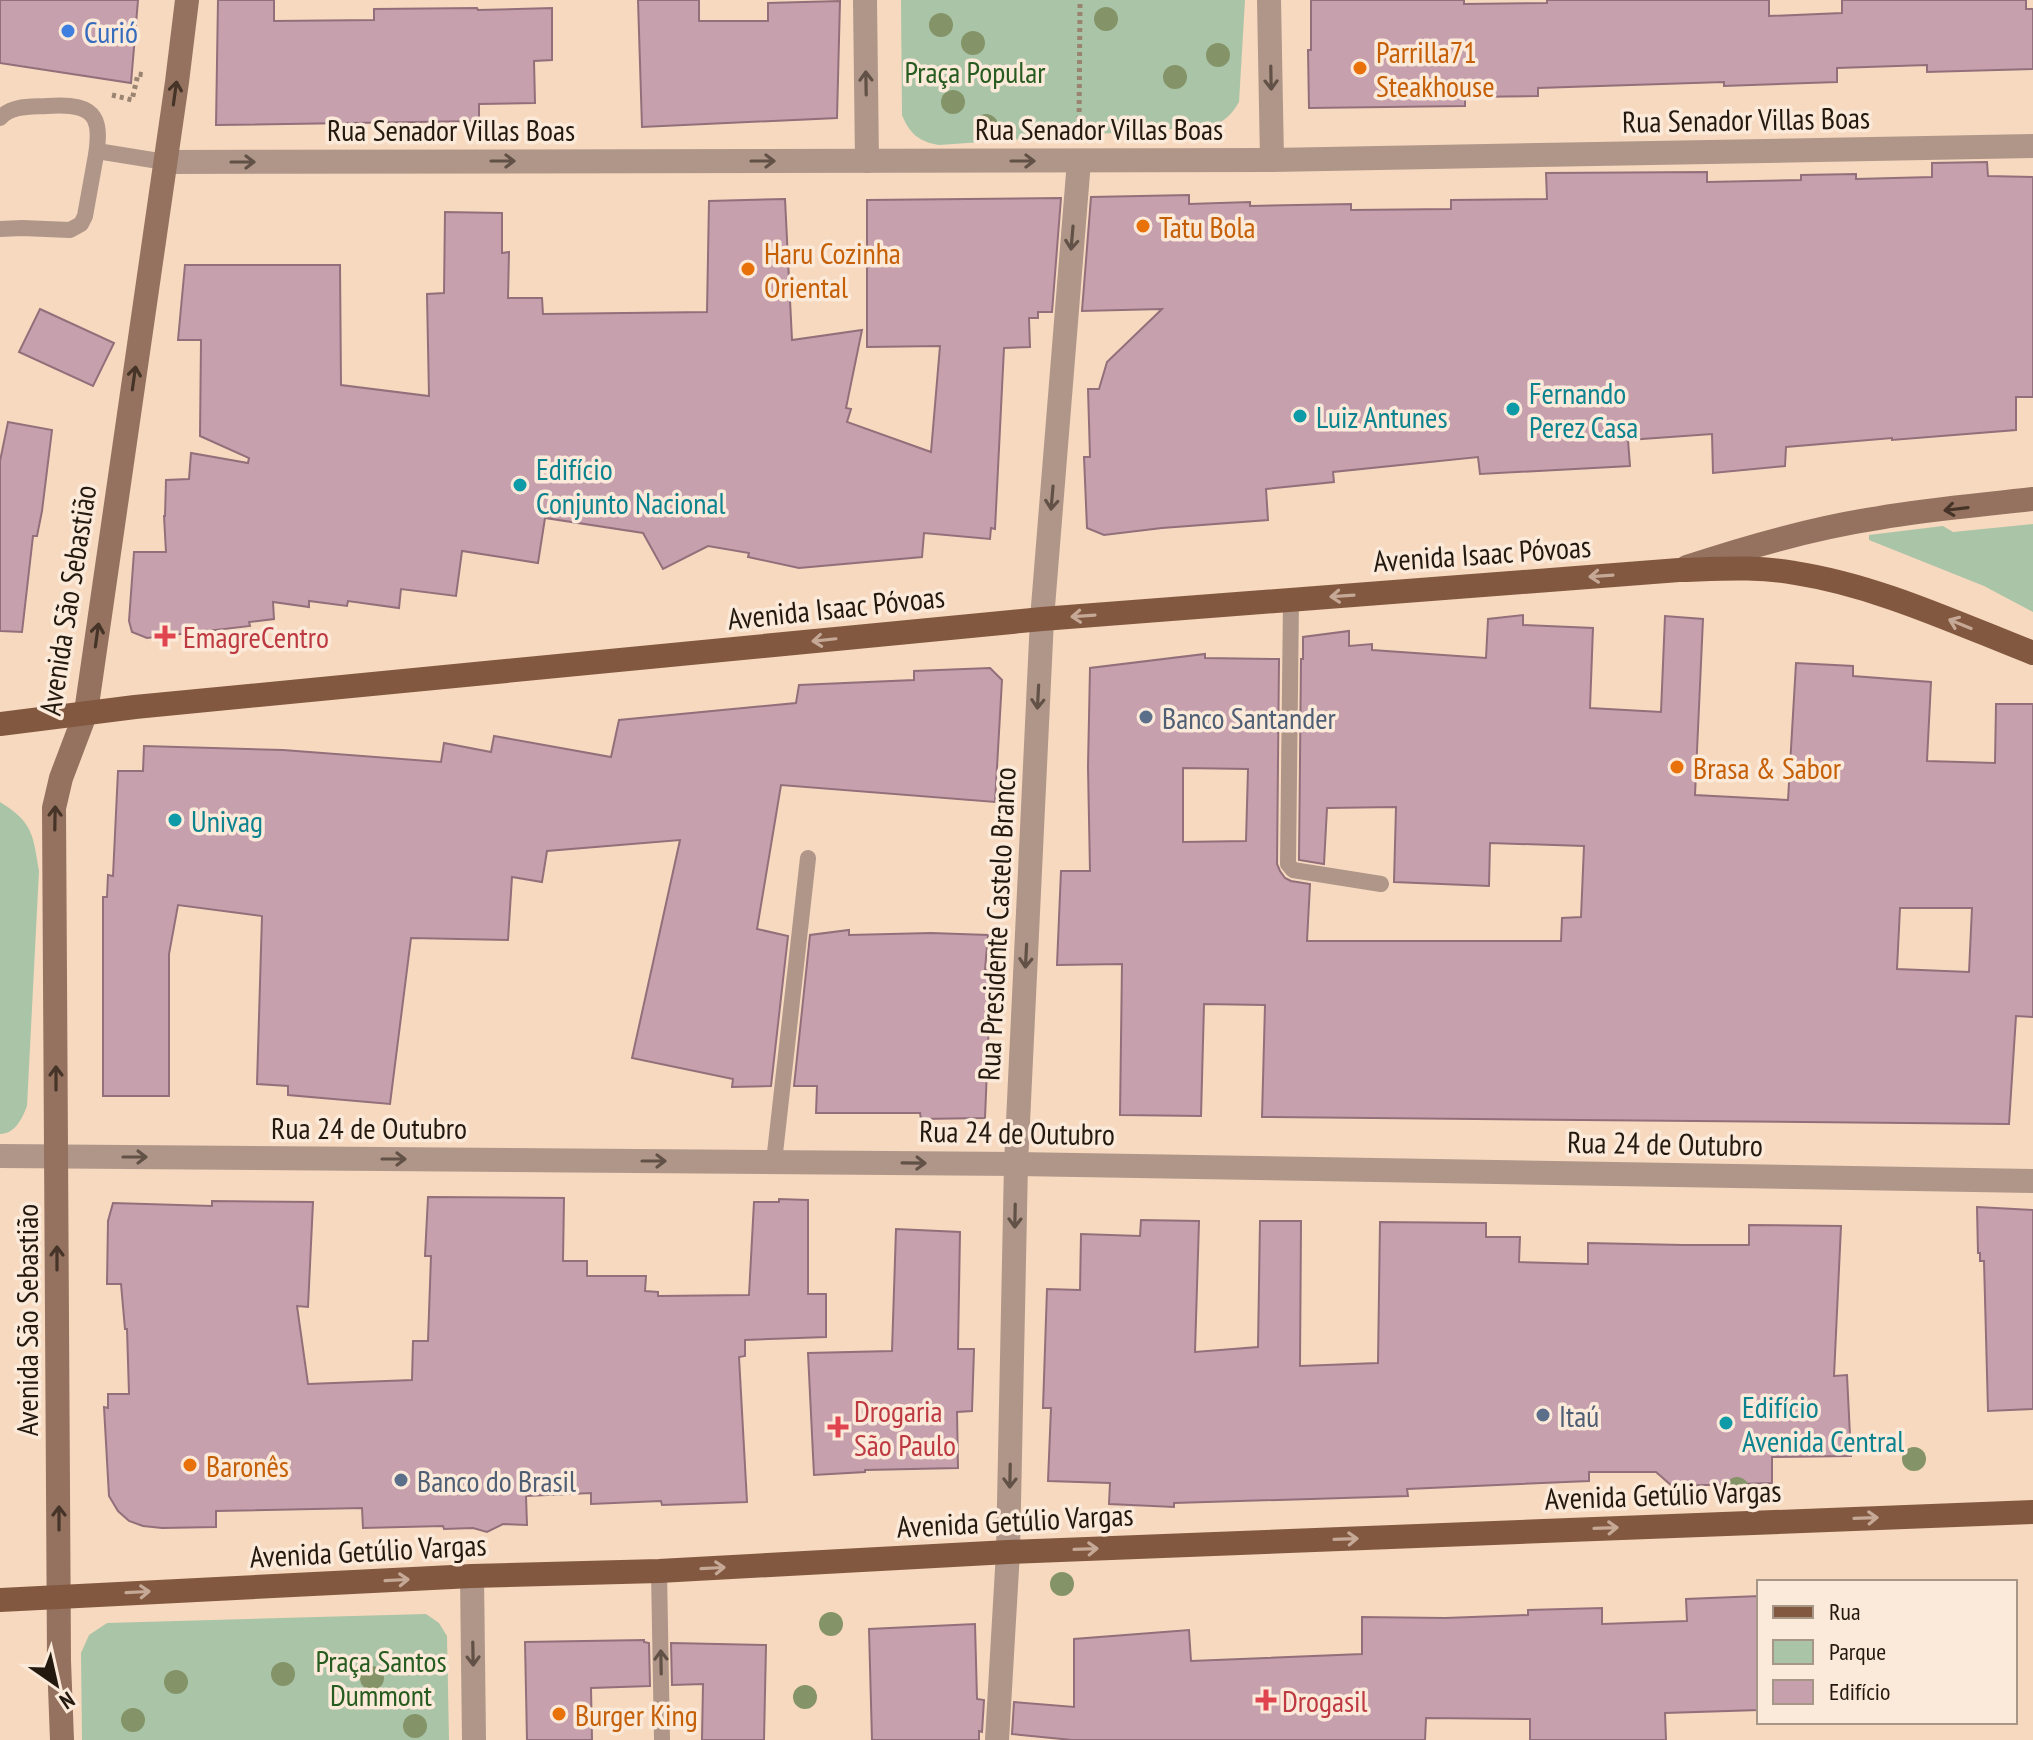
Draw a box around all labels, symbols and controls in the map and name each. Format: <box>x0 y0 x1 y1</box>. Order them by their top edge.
place label: Curió <box>84 12 138 51</box>
marker: Curió <box>59 22 77 40</box>
place label: Parrilla71 Steakhouse <box>1376 32 1495 105</box>
park label: Praça Popular <box>905 52 1046 91</box>
marker: Parrilla71 Steakhouse <box>1351 59 1369 77</box>
one-way arrow <box>1263 64 1279 91</box>
one-way arrow <box>858 70 874 97</box>
one-way arrow <box>168 80 183 106</box>
street label: Rua Senador Villas Boas <box>1622 97 1870 141</box>
street label: Rua Senador Villas Boas <box>975 109 1223 148</box>
street label: Rua Senador Villas Boas <box>327 110 575 149</box>
one-way arrow <box>489 153 516 169</box>
one-way arrow <box>749 153 776 169</box>
one-way arrow <box>1009 153 1036 169</box>
one-way arrow <box>229 154 256 170</box>
place label: Tatu Bola <box>1159 207 1256 246</box>
marker: Tatu Bola <box>1134 217 1152 235</box>
one-way arrow <box>1064 224 1079 251</box>
place label: Haru Cozinha Oriental <box>764 233 901 306</box>
marker: Haru Cozinha Oriental <box>739 260 757 278</box>
one-way arrow <box>127 366 142 391</box>
place label: Fernando Perez Casa <box>1529 373 1638 446</box>
place label: Luiz Antunes <box>1316 397 1448 436</box>
marker: Fernando Perez Casa <box>1504 400 1522 418</box>
marker: Luiz Antunes <box>1291 407 1309 425</box>
place label: Edifício Conjunto Nacional <box>536 449 725 522</box>
marker: Edifício Conjunto Nacional <box>511 476 529 494</box>
street label: Avenida São Sebastião <box>30 482 104 718</box>
one-way arrow <box>1044 484 1059 511</box>
one-way arrow <box>1943 501 1969 516</box>
street label: Avenida Isaac Póvoas <box>1372 526 1592 580</box>
one-way arrow <box>1588 569 1615 584</box>
street label: Avenida Isaac Póvoas <box>726 576 946 638</box>
one-way arrow <box>1329 589 1356 604</box>
one-way arrow <box>1070 609 1097 624</box>
one-way arrow <box>1948 616 1973 630</box>
place label: EmagreCentro <box>183 617 329 656</box>
one-way arrow <box>90 623 105 648</box>
marker: EmagreCentro <box>154 625 176 647</box>
one-way arrow <box>811 633 838 648</box>
one-way arrow <box>1031 683 1046 710</box>
place label: Banco Santander <box>1162 698 1337 737</box>
marker: Banco Santander <box>1137 708 1155 726</box>
place label: Brasa & Sabor <box>1693 748 1842 787</box>
marker: Brasa & Sabor <box>1668 758 1686 776</box>
street label: Rua Presidente Castelo Branco <box>968 766 1024 1082</box>
place label: Univag <box>191 801 263 840</box>
one-way arrow <box>47 805 62 832</box>
marker: Univag <box>166 811 184 829</box>
one-way arrow <box>1019 942 1034 969</box>
one-way arrow <box>48 1065 64 1092</box>
street label: Rua 24 de Outubro <box>271 1108 467 1147</box>
street label: Rua 24 de Outubro <box>919 1111 1115 1153</box>
street label: Rua 24 de Outubro <box>1567 1122 1763 1164</box>
one-way arrow <box>121 1149 148 1165</box>
one-way arrow <box>380 1151 407 1167</box>
one-way arrow <box>640 1153 667 1169</box>
one-way arrow <box>900 1155 927 1171</box>
one-way arrow <box>1008 1202 1023 1229</box>
street label: Avenida São Sebastião <box>7 1204 46 1436</box>
one-way arrow <box>49 1245 65 1272</box>
place label: Edifício Avenida Central <box>1742 1387 1904 1460</box>
place label: Drogaria São Paulo <box>854 1391 956 1464</box>
place label: Itaú <box>1559 1396 1599 1435</box>
marker: Itaú <box>1534 1406 1552 1424</box>
marker: Edifício Avenida Central <box>1717 1414 1735 1432</box>
marker: Drogaria São Paulo <box>829 1418 847 1436</box>
place label: Baronês <box>206 1446 289 1485</box>
marker: Baronês <box>181 1456 199 1474</box>
place label: Banco do Brasil <box>417 1461 576 1500</box>
one-way arrow <box>1002 1462 1018 1489</box>
street label: Avenida Getúlio Vargas <box>1544 1470 1782 1518</box>
marker: Banco do Brasil <box>392 1471 410 1489</box>
street label: Avenida Getúlio Vargas <box>896 1494 1134 1546</box>
one-way arrow <box>51 1505 67 1532</box>
one-way arrow <box>1852 1511 1879 1526</box>
one-way arrow <box>1592 1521 1619 1536</box>
street label: Avenida Getúlio Vargas <box>249 1524 487 1576</box>
one-way arrow <box>1332 1531 1359 1546</box>
one-way arrow <box>1072 1541 1099 1556</box>
one-way arrow <box>699 1560 726 1575</box>
one-way arrow <box>383 1572 410 1587</box>
legend <box>1757 1580 2017 1724</box>
one-way arrow <box>124 1585 151 1600</box>
text: Rua <box>1829 1596 1861 1627</box>
text: Parque <box>1829 1636 1886 1667</box>
one-way arrow <box>465 1640 481 1667</box>
park label: Praça Santos Dummont <box>315 1641 447 1714</box>
north arrow <box>16 1644 96 1724</box>
one-way arrow <box>653 1649 669 1676</box>
text: Edifício <box>1829 1676 1890 1707</box>
place label: Drogasil <box>1282 1681 1368 1720</box>
text: N <box>54 1686 80 1716</box>
marker: Drogasil <box>1257 1691 1275 1709</box>
place label: Burger King <box>575 1695 698 1734</box>
marker: Burger King <box>550 1705 568 1723</box>

